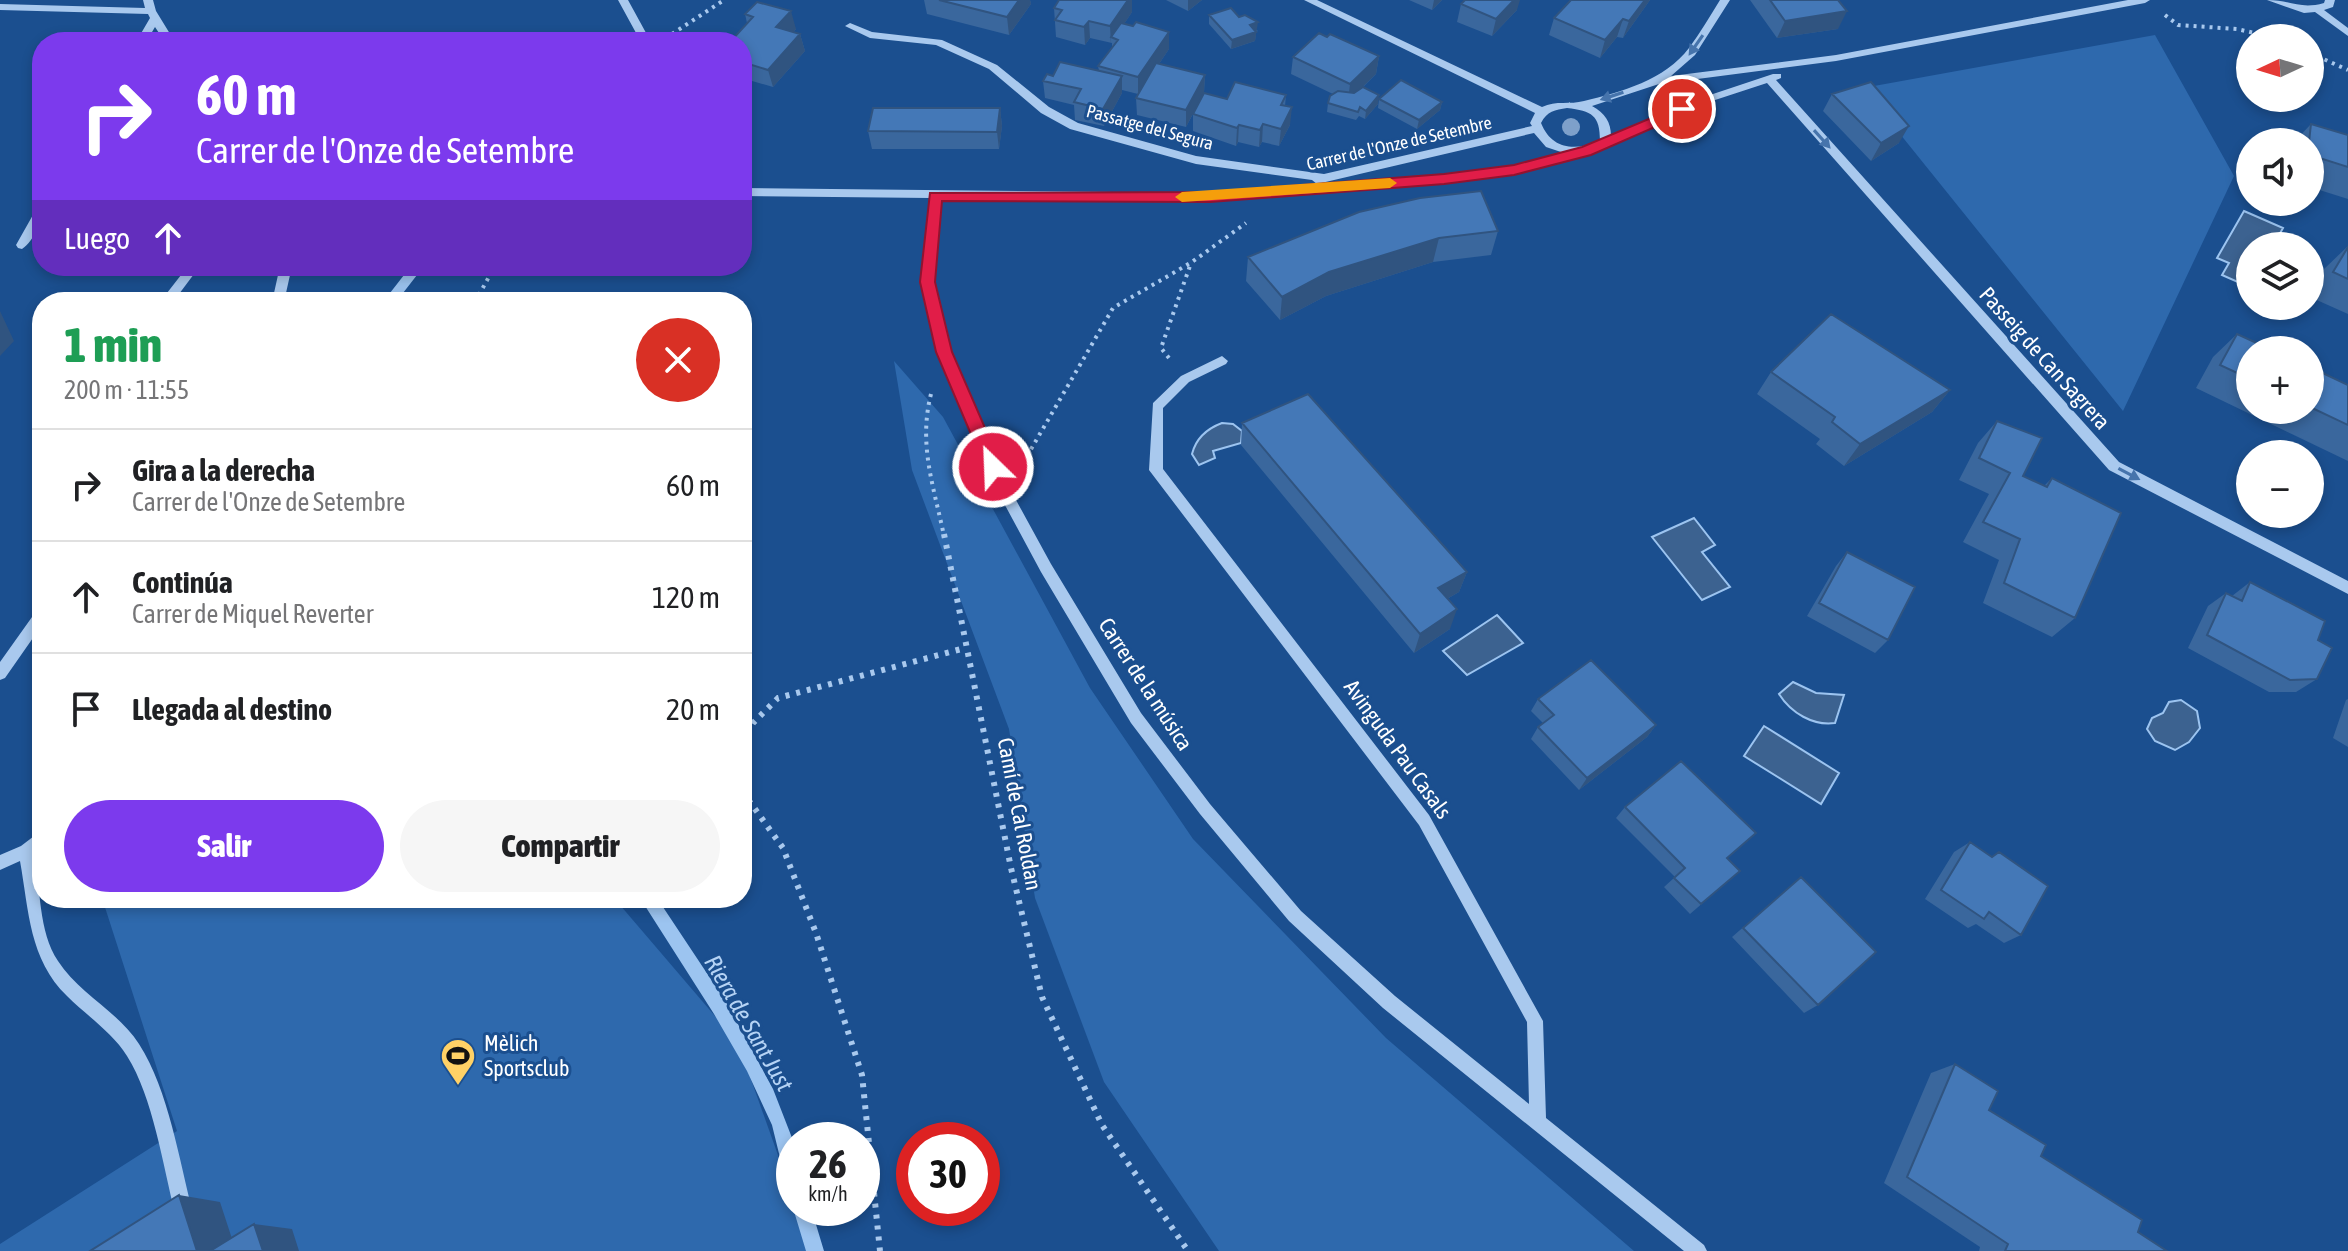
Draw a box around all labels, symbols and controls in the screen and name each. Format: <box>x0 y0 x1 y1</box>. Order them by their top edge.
north arrow <box>2236 24 2324 112</box>
map controls <box>2236 24 2324 528</box>
one-way arrow <box>1689 34 1704 55</box>
text: 60 m <box>196 63 297 127</box>
icon: right <box>64 64 168 168</box>
pin <box>1648 75 1716 143</box>
icon: arrive <box>1660 87 1704 131</box>
one-way arrow <box>1599 90 1623 103</box>
street label: Passatge del Segura <box>1084 100 1216 154</box>
street label: Carrer de l'Onze de Setembre <box>1304 111 1494 175</box>
one-way arrow <box>1813 128 1830 148</box>
button: sound <box>2236 128 2324 216</box>
text: Carrer de l'Onze de Setembre <box>196 129 574 171</box>
icon: ahead <box>146 216 190 260</box>
text: Luego <box>64 221 130 255</box>
button: layers <box>2236 232 2324 320</box>
street label: Passeig de Can Sagrera <box>1974 281 2116 435</box>
text: 1 min <box>64 317 162 372</box>
button: close <box>636 318 720 402</box>
button: + <box>2236 336 2324 424</box>
text: 200 m · 11:55 <box>64 375 189 405</box>
position arrow <box>951 425 1035 509</box>
button: − <box>2236 440 2324 528</box>
text: Gira a la derecha <box>132 453 315 487</box>
icon: right <box>64 463 108 507</box>
one-way arrow <box>2118 467 2141 480</box>
text: 60 m <box>666 468 720 502</box>
text: Carrer de l'Onze de Setembre <box>132 487 405 517</box>
text: Continúa <box>132 565 233 599</box>
icon: ahead <box>64 575 108 619</box>
text: 120 m <box>652 580 720 614</box>
text: Carrer de Miquel Reverter <box>132 599 373 629</box>
street label: Carrer de la música <box>1093 613 1199 755</box>
street label: Avinguda Pau Casals <box>1339 675 1457 824</box>
icon: arrive <box>64 687 108 731</box>
text: Llegada al destino <box>132 692 332 726</box>
text: 20 m <box>666 692 720 726</box>
street label: Camí de Cal Roldan <box>992 736 1048 892</box>
button: Salir <box>64 800 384 892</box>
button: Compartir <box>400 800 720 892</box>
water label: Riera de Sant Just <box>699 950 799 1096</box>
place label: Mèlich Sportsclub <box>484 1030 569 1081</box>
sports icon: Mèlich Sportsclub <box>439 1037 477 1087</box>
speed limit sign: 30 <box>896 1122 1000 1226</box>
text: 26 <box>809 1141 847 1186</box>
text: km/h <box>808 1182 848 1205</box>

